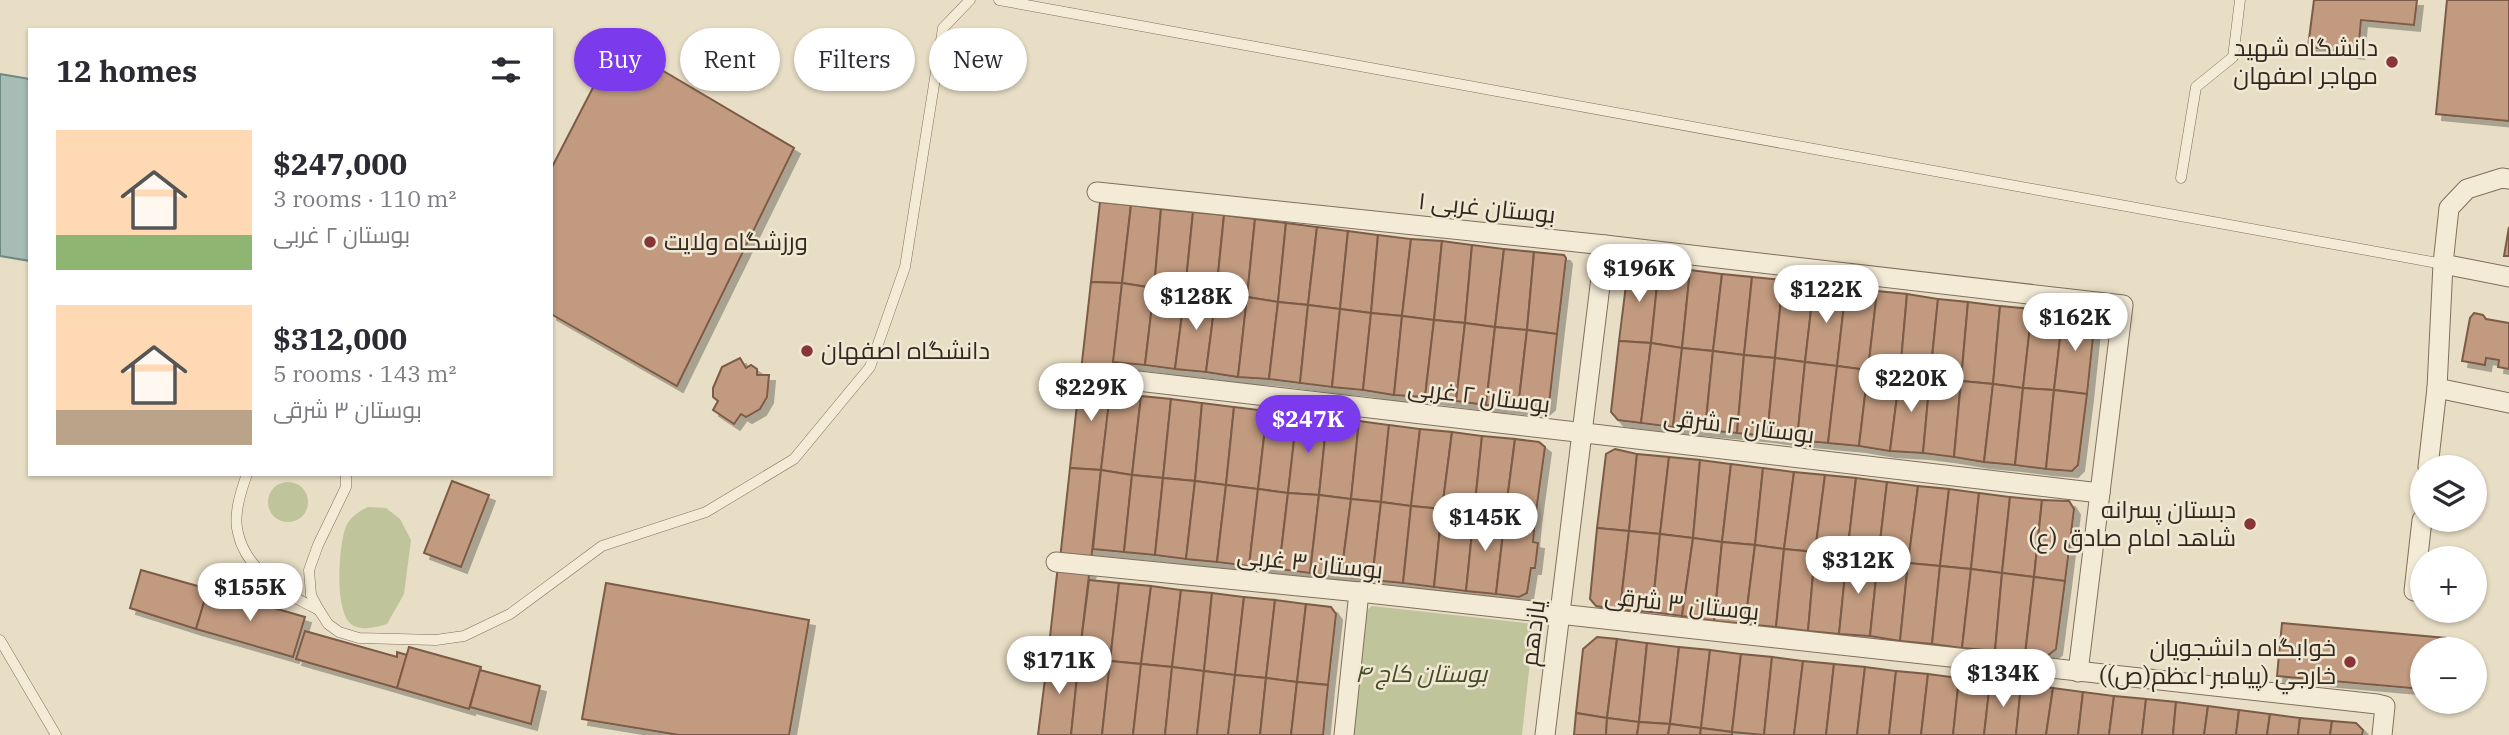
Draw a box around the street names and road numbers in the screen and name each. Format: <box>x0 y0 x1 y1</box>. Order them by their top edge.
street label: بوستان غربی ۱ <box>1417 184 1557 230</box>
street label: بوستان ۲ غربی <box>1406 370 1552 420</box>
street label: بوستان ۲ شرقی <box>1662 400 1816 450</box>
street label: بوستان ۳ غربی <box>1235 538 1385 586</box>
street label: بوستان ۳ شرقی <box>1603 579 1761 627</box>
street label: یازدهم <box>1512 597 1553 668</box>

